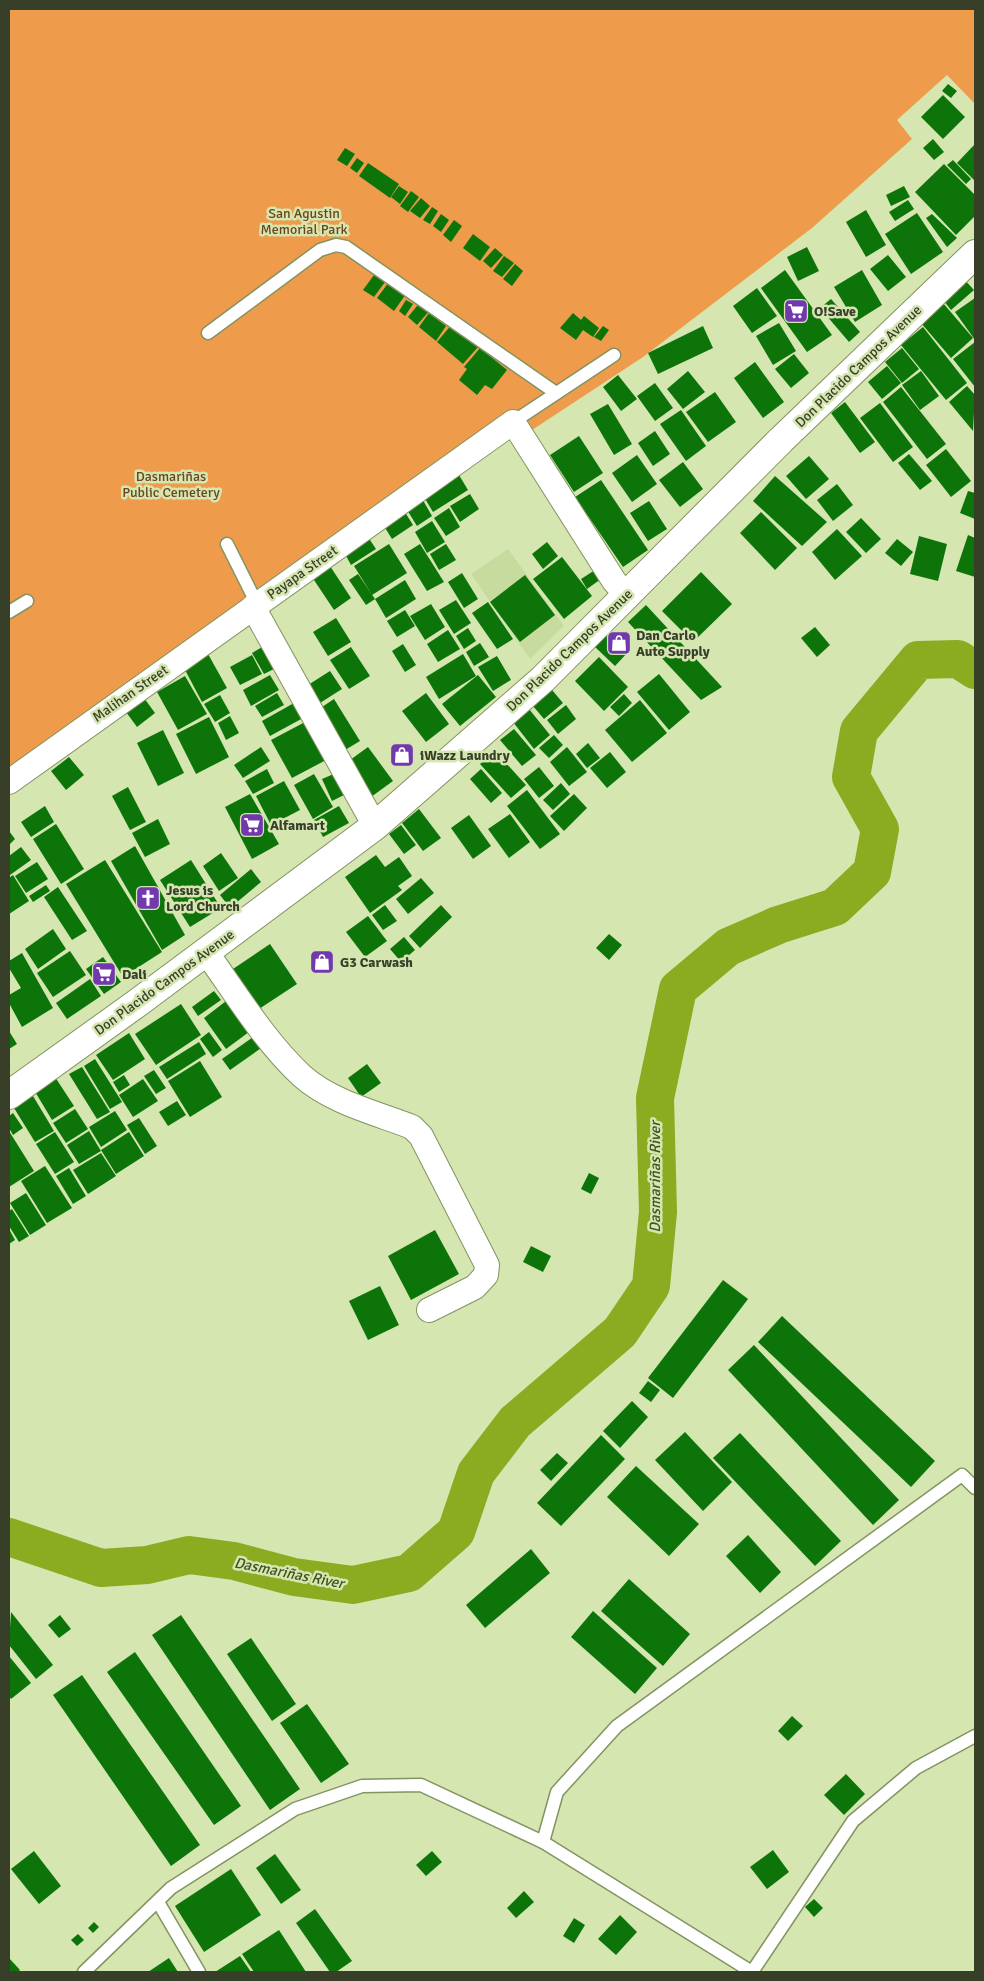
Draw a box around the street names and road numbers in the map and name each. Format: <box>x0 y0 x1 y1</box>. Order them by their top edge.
street label: Don Placido Campos Avenue <box>792 302 925 431</box>
street label: Payapa Street <box>264 542 341 603</box>
street label: Don Placido Campos Avenue <box>503 586 636 715</box>
street label: Malihan Street <box>89 661 171 726</box>
street label: Don Placido Campos Avenue <box>91 926 238 1039</box>

